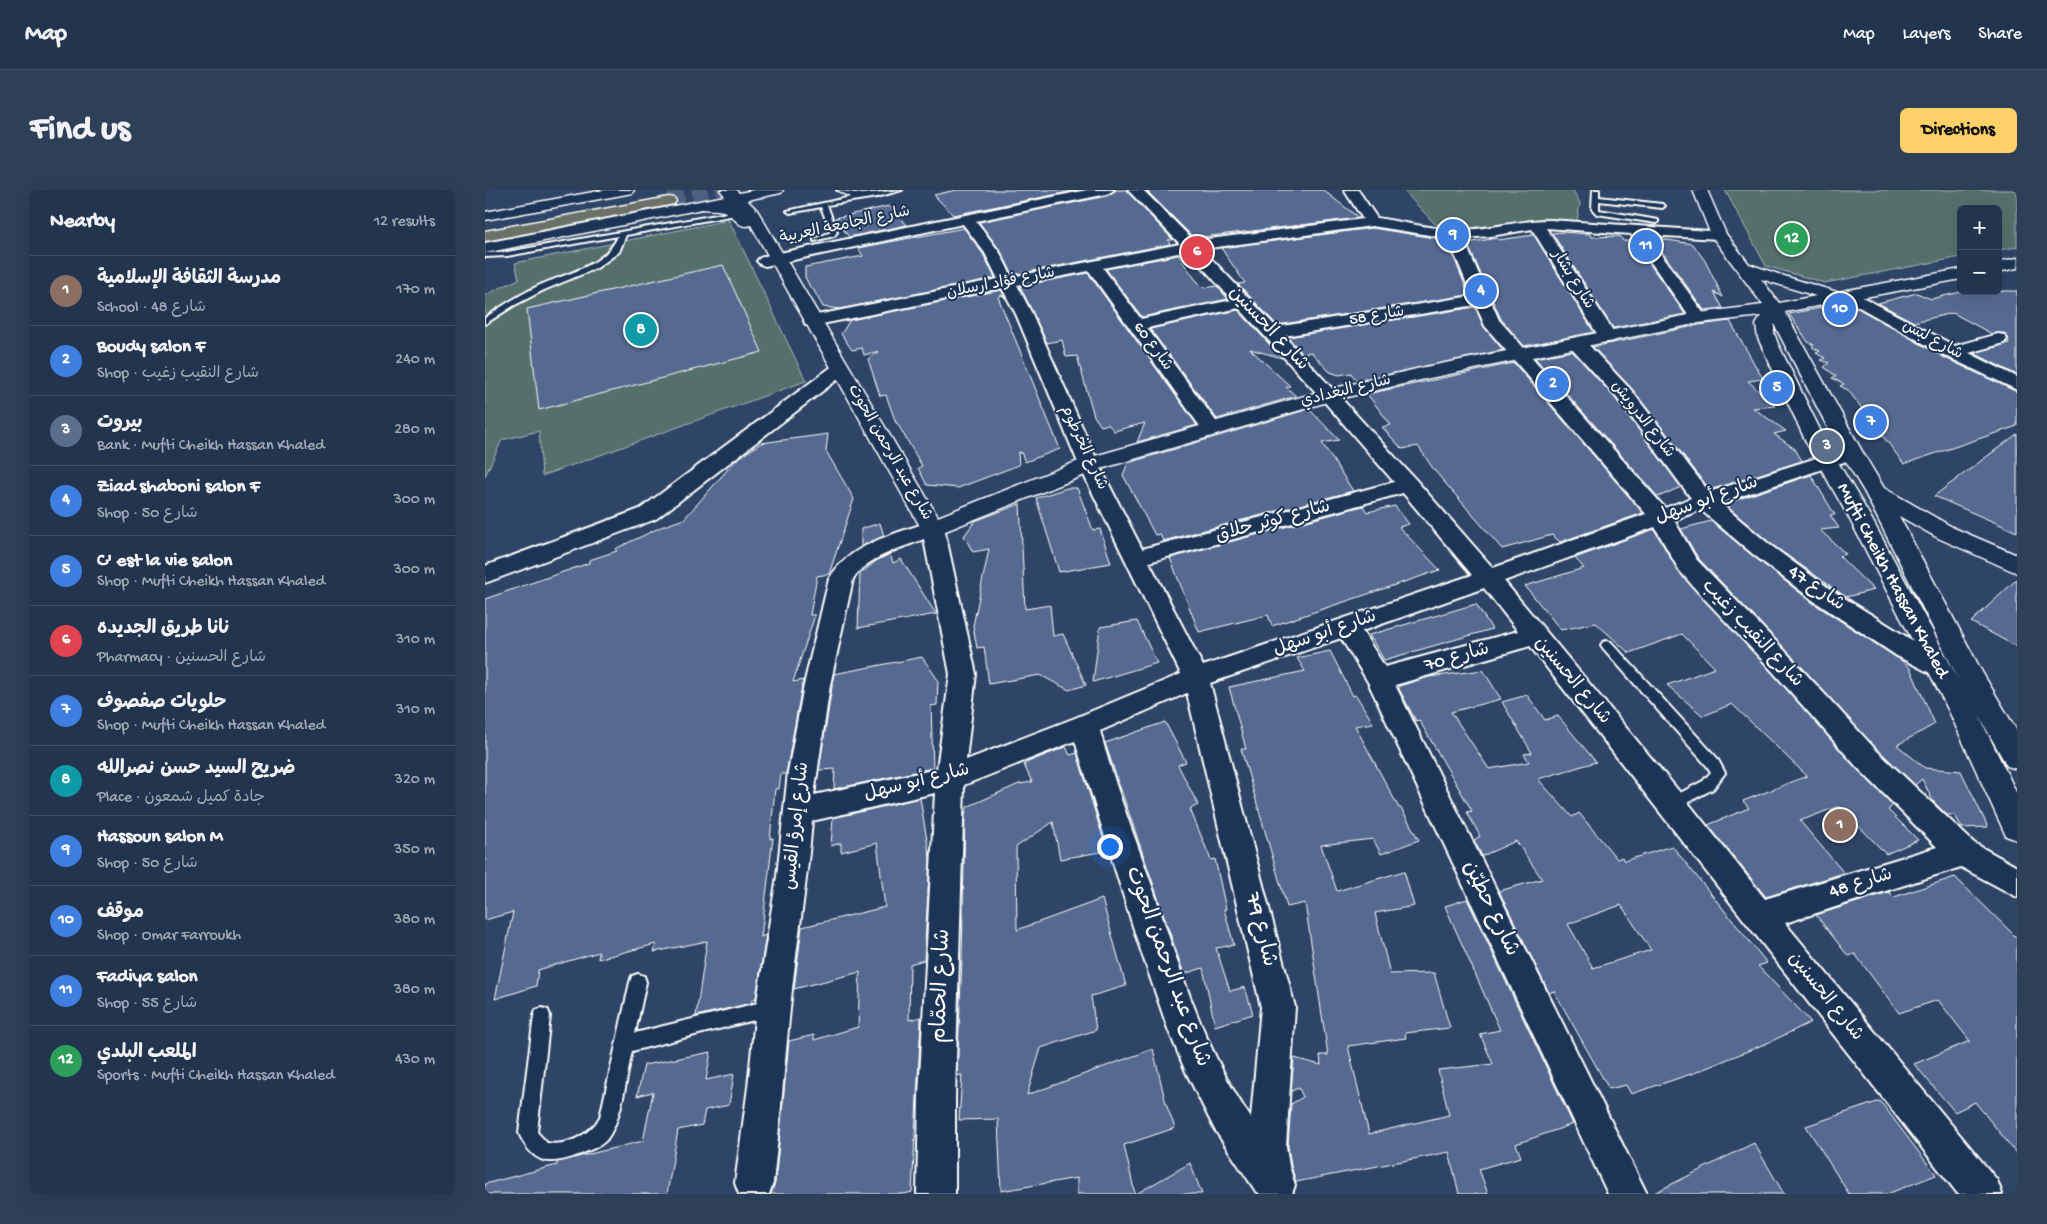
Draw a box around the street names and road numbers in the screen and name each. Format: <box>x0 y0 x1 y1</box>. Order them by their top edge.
street label: شارع الجامعة العربية <box>778 202 912 249</box>
street label: شارع بشار <box>1545 245 1598 313</box>
street label: شارع فؤاد ارسلان <box>945 264 1057 304</box>
street label: شارع الحسنين <box>1223 282 1313 376</box>
street label: شارع 58 <box>1348 303 1406 331</box>
street label: شارع لبس <box>1898 317 1966 365</box>
street label: شارع 60 <box>1128 319 1176 375</box>
street label: شارع البغدادي <box>1299 372 1393 412</box>
street label: شارع الدرويش <box>1606 378 1678 462</box>
street label: شارع عبد الرحمن الحوت <box>842 382 936 524</box>
street label: شارع الخرطوم <box>1055 403 1111 493</box>
street label: شارع أبو سهل <box>1652 470 1762 530</box>
street label: Mufti Cheikh Hassan Khaled <box>1831 479 1954 684</box>
street label: شارع كوثر حلاق <box>1213 496 1333 548</box>
street label: شارع 47 <box>1783 561 1849 617</box>
street label: شارع النقيب زغيب <box>1696 575 1808 693</box>
street label: شارع أبو سهل <box>1270 604 1380 662</box>
street label: شارع الحسنين <box>1529 632 1615 730</box>
street label: شارع 70 <box>1421 638 1492 678</box>
street label: شارع أبو سهل <box>861 757 972 807</box>
street label: شارع إمرؤ القيس <box>779 761 815 891</box>
street label: شارع حطيّن <box>1456 857 1524 961</box>
street label: شارع عبد الرحمن الحوت <box>1119 863 1215 1071</box>
street label: شارع 48 <box>1827 863 1895 905</box>
street label: شارع 79 <box>1238 889 1282 970</box>
street label: شارع الحمّام <box>927 928 957 1044</box>
street label: شارع الحسنين <box>1782 948 1868 1046</box>

